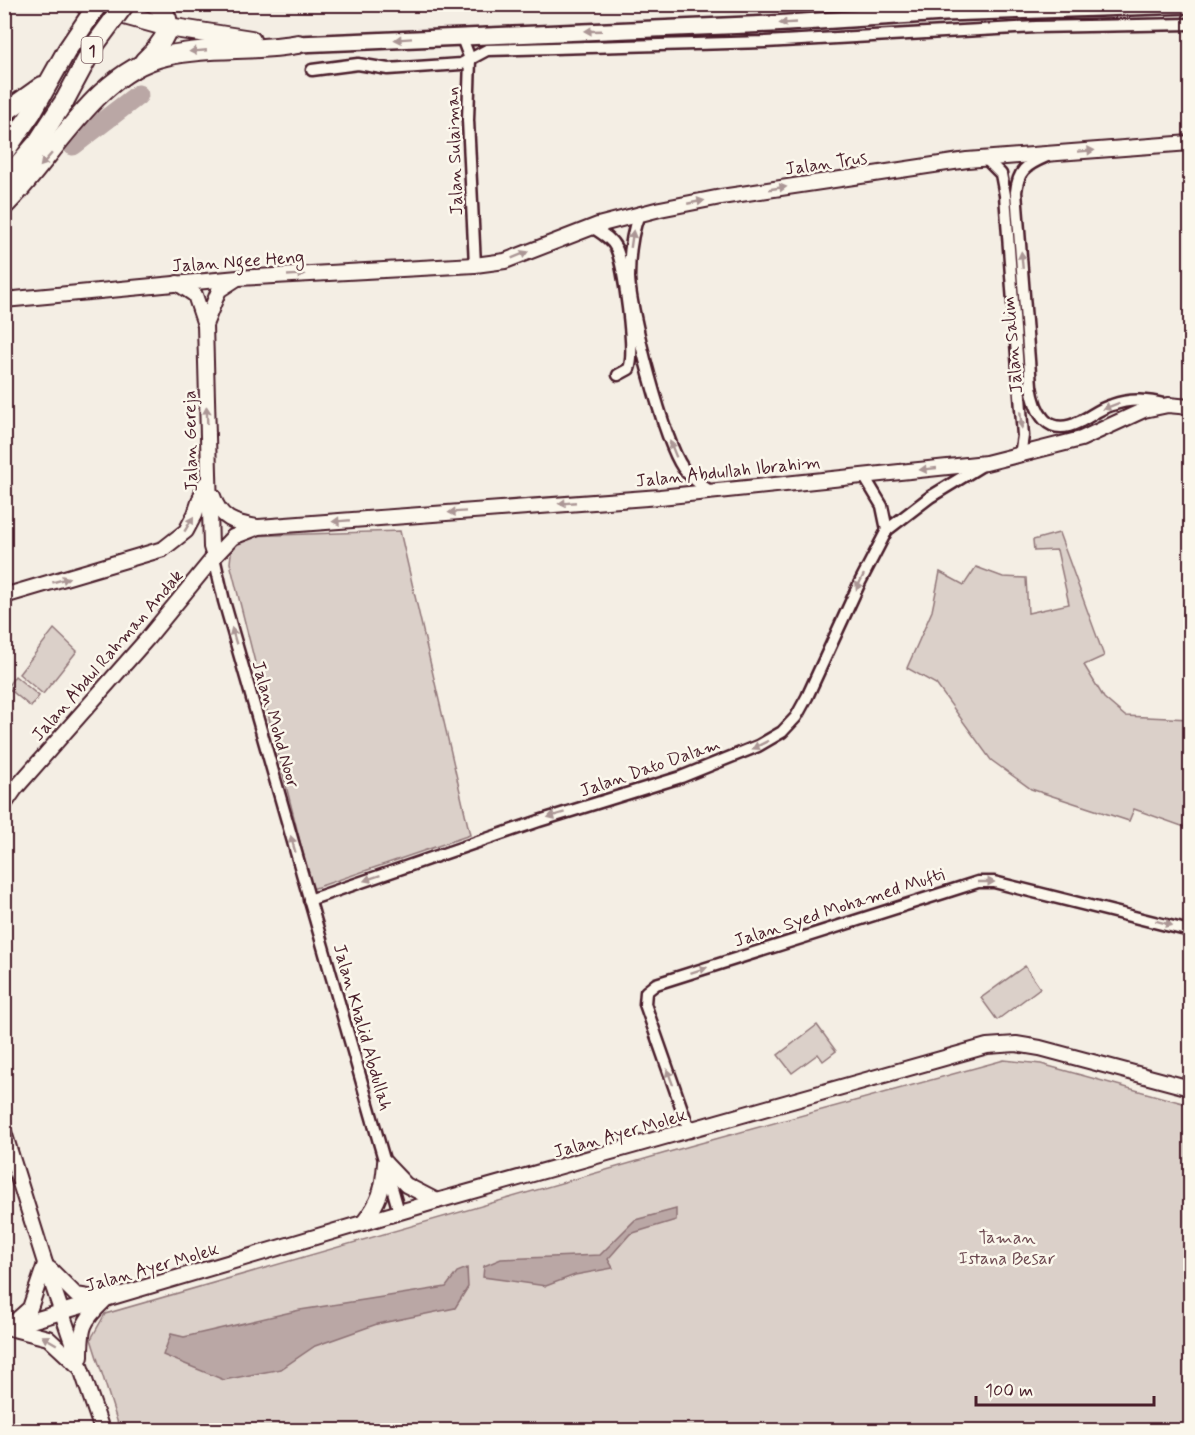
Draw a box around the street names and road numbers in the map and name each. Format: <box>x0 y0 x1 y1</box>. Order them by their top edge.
road number: 1 <box>82 37 103 63</box>
street label: Jalan Sulaiman <box>441 86 469 216</box>
street label: Jalan Trus <box>783 146 869 182</box>
street label: Jalan Ngee Heng <box>171 245 305 281</box>
street label: Jalan Salim <box>997 295 1029 394</box>
street label: Jalan Gereja <box>178 390 204 492</box>
street label: Jalan Abdullah Ibrahim <box>635 450 822 494</box>
street label: Jalan Abdul Rahman Andak <box>26 565 189 747</box>
street label: Jalan Mohd Noor <box>245 658 305 791</box>
street label: Jalan Dato Dalam <box>577 733 724 803</box>
street label: Jalan Syed Mohamed Mufti <box>731 862 948 953</box>
street label: Jalan Khalid Abdullah <box>327 941 397 1114</box>
street label: Jalan Ayer Molek <box>551 1103 690 1164</box>
street label: Jalan Ayer Molek <box>83 1237 222 1298</box>

